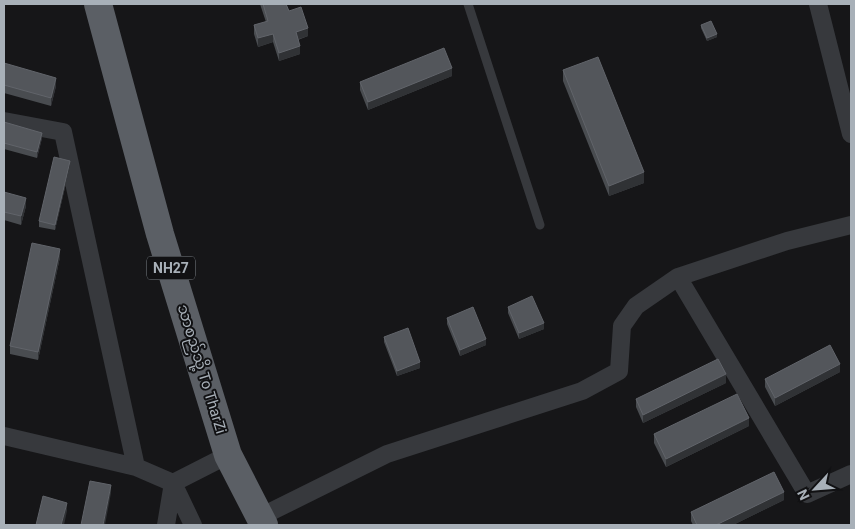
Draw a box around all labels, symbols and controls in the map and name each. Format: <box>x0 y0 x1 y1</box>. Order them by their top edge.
road number: NH27 <box>147 256 195 280</box>
street label: သာစည်သို့ To TharZi <box>171 302 231 437</box>
north arrow <box>790 464 840 514</box>
text: N <box>794 487 813 503</box>

